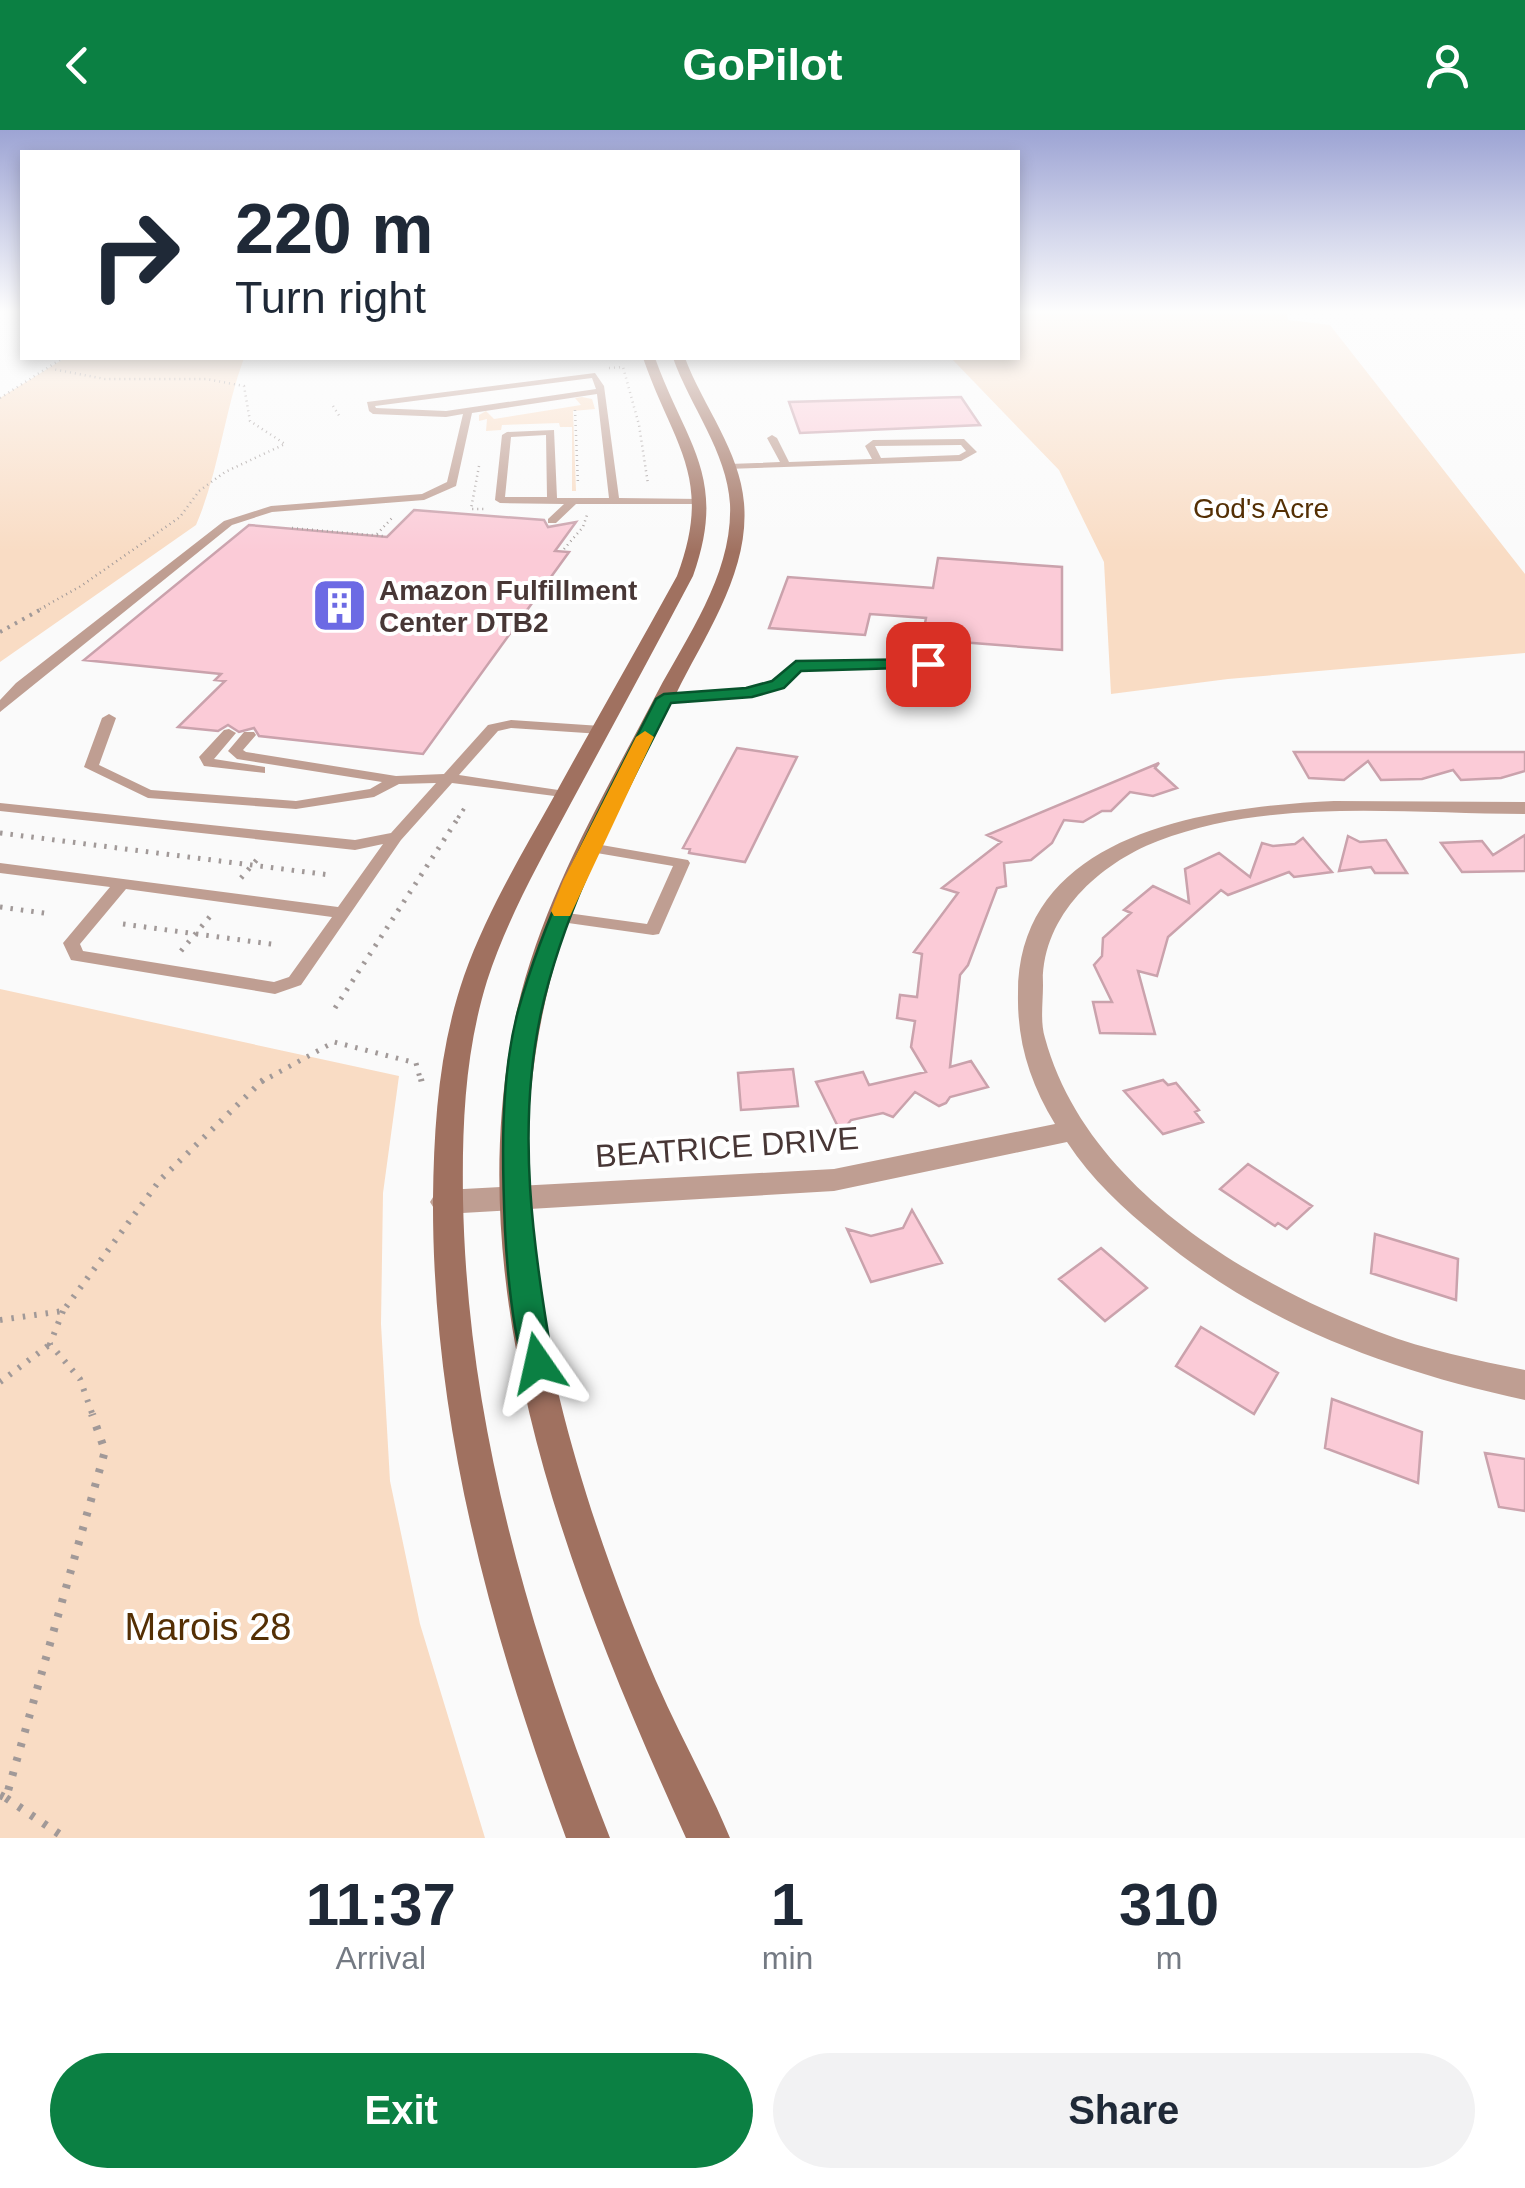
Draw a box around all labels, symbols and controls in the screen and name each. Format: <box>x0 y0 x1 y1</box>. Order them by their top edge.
icon: back <box>50 38 105 93</box>
icon: person <box>1420 38 1475 93</box>
text: GoPilot <box>683 39 842 90</box>
icon: right <box>70 190 200 320</box>
text: 220 m <box>235 190 433 268</box>
text: Turn right <box>235 272 426 323</box>
park label: God's Acre <box>1193 493 1329 524</box>
place label: Amazon Fulfillment Center DTB2 <box>379 575 637 638</box>
building icon: Amazon Fulfillment Center DTB2 <box>310 576 370 636</box>
pin <box>886 622 971 707</box>
icon: arrive <box>901 637 956 692</box>
street label: BEATRICE DRIVE <box>594 1120 860 1174</box>
position arrow <box>486 1311 590 1415</box>
park label: Marois 28 <box>125 1606 291 1648</box>
text: 11:37 <box>306 1871 456 1938</box>
text: 1 <box>771 1871 804 1938</box>
text: 310 <box>1119 1871 1219 1938</box>
text: Arrival <box>336 1940 426 1976</box>
text: min <box>762 1940 813 1976</box>
text: m <box>1156 1940 1182 1976</box>
button: Exit <box>50 2053 753 2168</box>
button: Share <box>773 2053 1475 2168</box>

